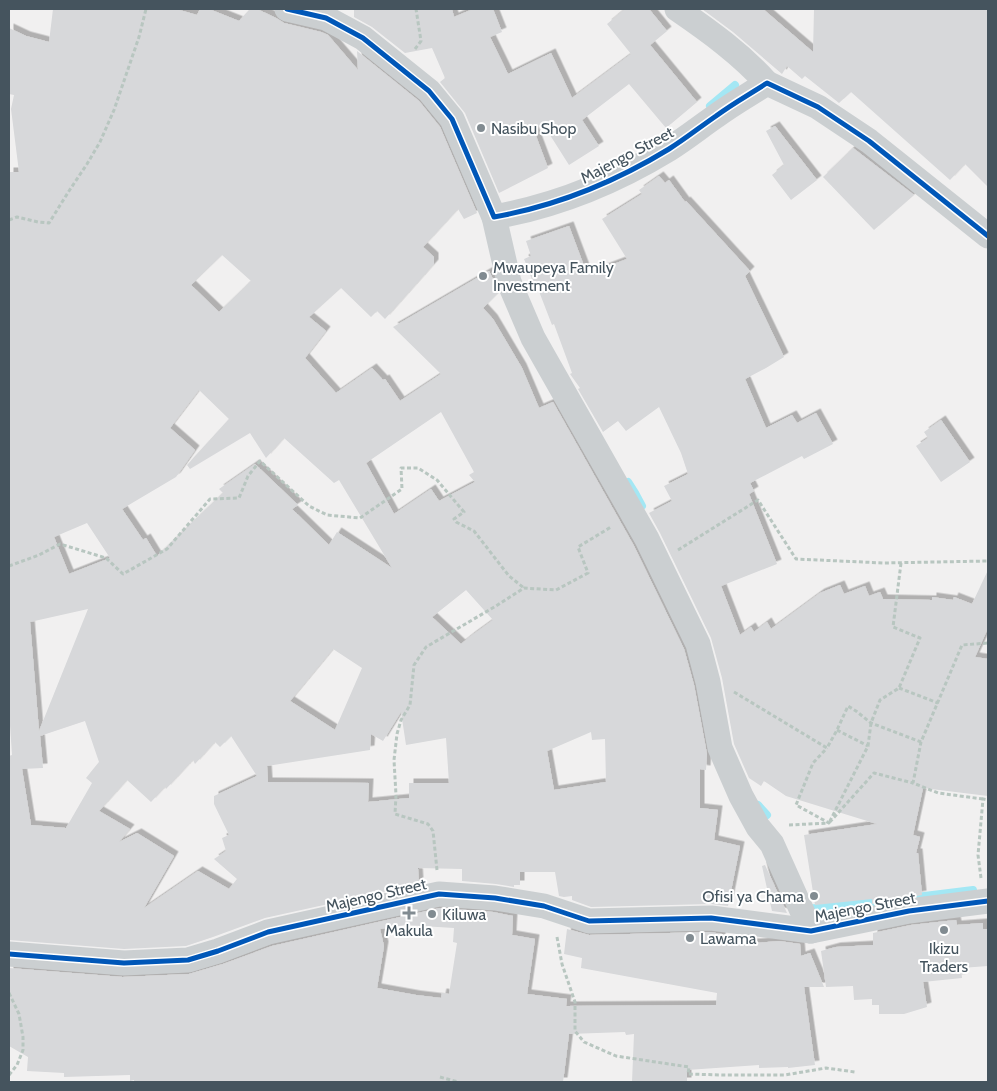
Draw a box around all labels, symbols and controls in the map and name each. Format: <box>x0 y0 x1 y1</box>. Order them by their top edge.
place label: Nasibu Shop <box>491 119 576 138</box>
marker: Nasibu Shop <box>475 122 487 134</box>
street label: Majengo Street <box>577 122 677 187</box>
place label: Mwaupeya Family Investment <box>493 258 614 295</box>
marker: Mwaupeya Family Investment <box>477 270 489 282</box>
street label: Majengo Street <box>324 874 429 916</box>
place label: Ofisi ya Chama <box>702 887 804 906</box>
street label: Majengo Street <box>813 888 918 926</box>
marker: Ofisi ya Chama <box>808 890 820 902</box>
place label: Kiluwa <box>442 905 487 924</box>
marker: Makula <box>403 907 415 919</box>
marker: Kiluwa <box>426 908 438 920</box>
place label: Makula <box>385 921 433 940</box>
marker: Ikizu Traders <box>938 924 950 936</box>
place label: Lawama <box>700 929 757 948</box>
marker: Lawama <box>684 932 696 944</box>
place label: Ikizu Traders <box>920 939 969 976</box>

